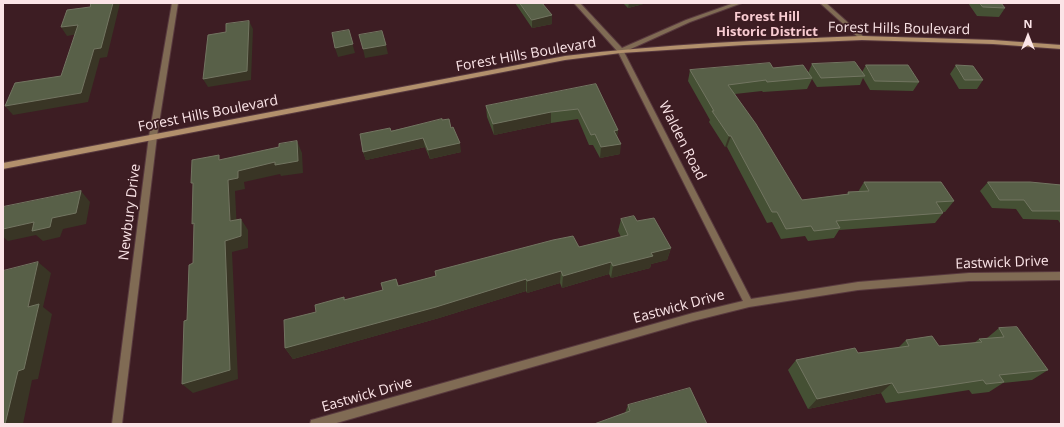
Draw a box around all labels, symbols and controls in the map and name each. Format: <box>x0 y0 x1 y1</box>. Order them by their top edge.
district label: Forest Hill Historic District <box>716 9 818 40</box>
north arrow <box>1008 16 1048 56</box>
text: N <box>1024 16 1032 31</box>
street label: Forest Hills Boulevard <box>828 19 970 39</box>
street label: Forest Hills Boulevard <box>454 34 598 76</box>
street label: Forest Hills Boulevard <box>137 92 279 136</box>
street label: Walden Road <box>655 99 709 183</box>
street label: Newbury Drive <box>116 163 144 261</box>
street label: Eastwick Drive <box>955 253 1049 273</box>
street label: Eastwick Drive <box>632 287 726 327</box>
street label: Eastwick Drive <box>320 374 414 416</box>

